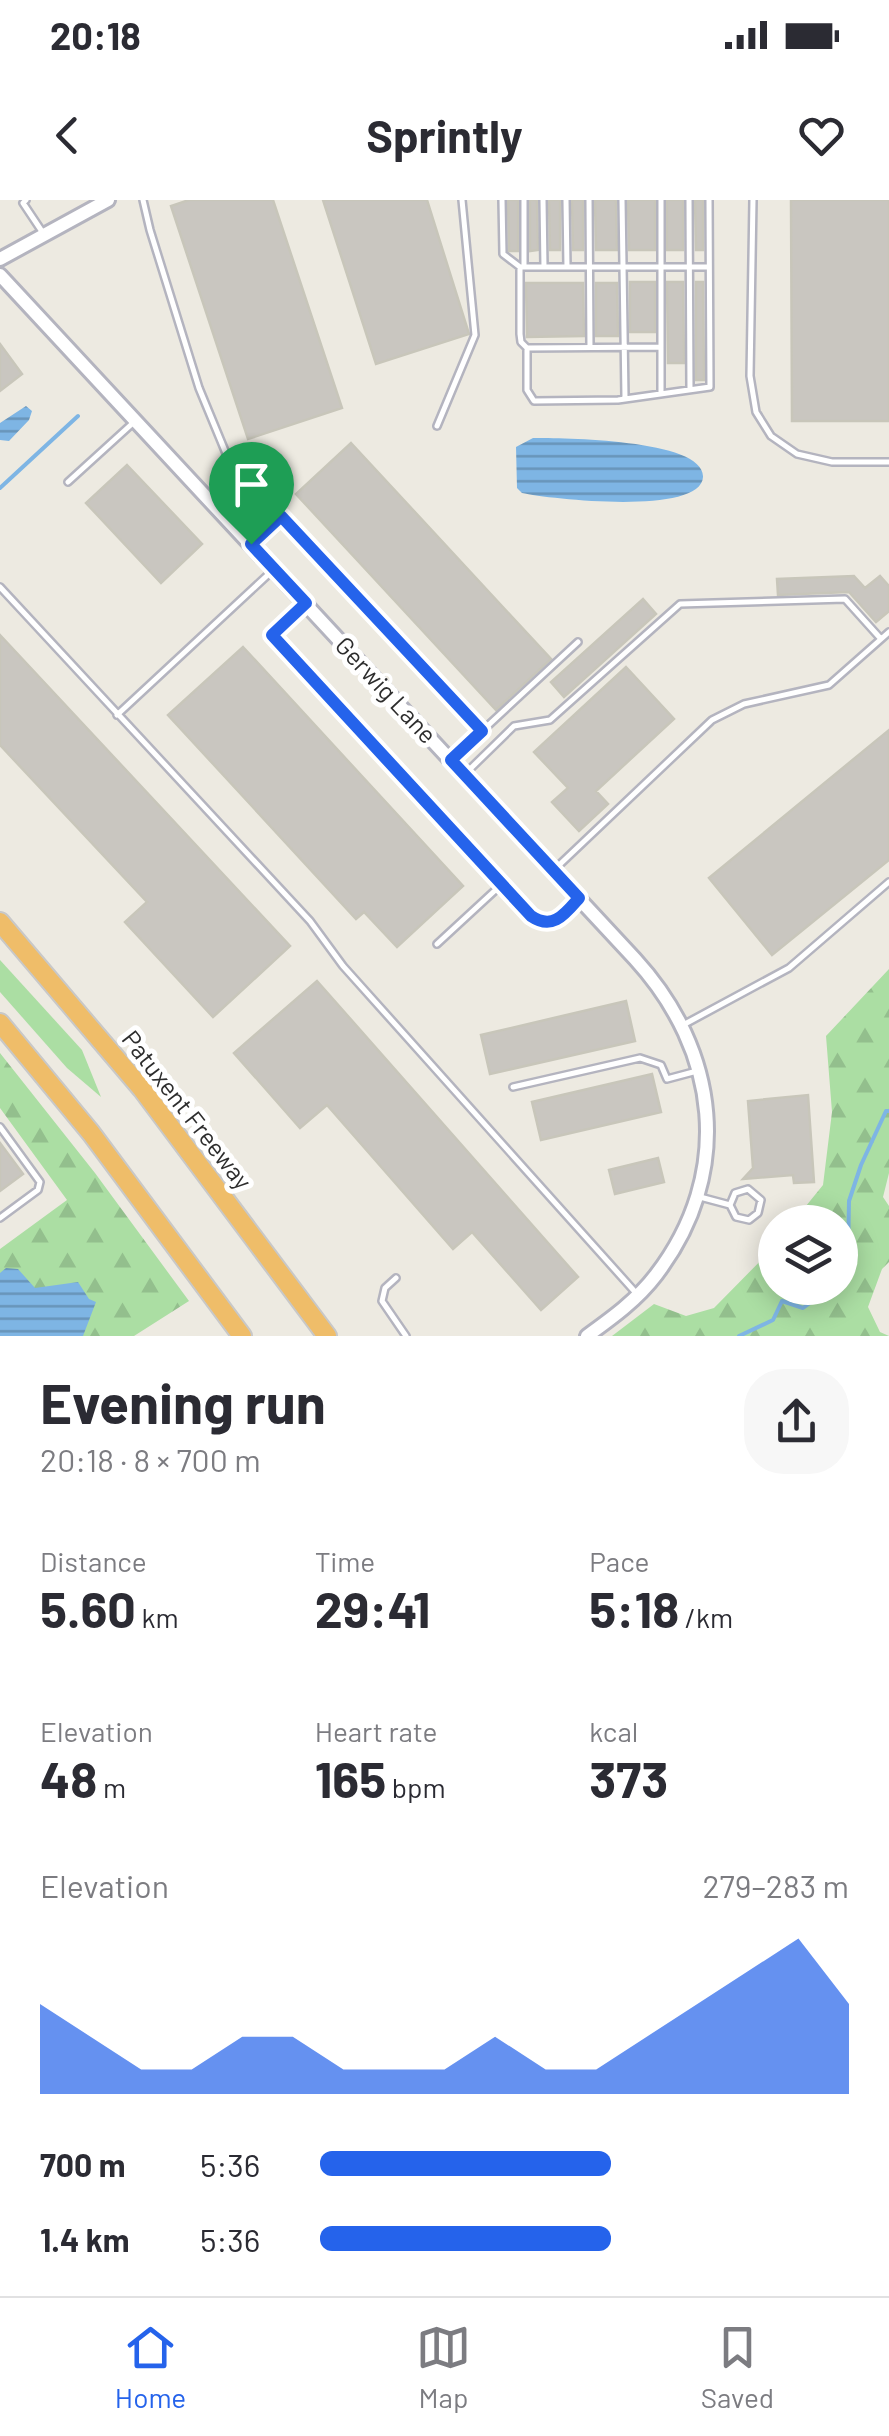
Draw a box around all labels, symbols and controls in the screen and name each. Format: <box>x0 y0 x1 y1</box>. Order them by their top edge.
text: 20:18 <box>50 12 141 58</box>
icon: back <box>40 108 95 163</box>
text: Sprintly <box>366 108 523 162</box>
icon: heart <box>794 108 849 163</box>
pin <box>209 442 294 545</box>
icon: arrive <box>224 457 279 512</box>
street label: Gerwig Lane <box>330 630 444 749</box>
street label: Patuxent Freeway <box>116 1024 259 1195</box>
map controls <box>758 1205 858 1305</box>
button: layers <box>758 1205 858 1305</box>
text: Evening run <box>40 1369 326 1435</box>
button: share <box>744 1369 849 1474</box>
text: 20:18 · 8 × 700 m <box>40 1440 261 1478</box>
text: Distance <box>40 1544 147 1578</box>
text: Time <box>315 1544 375 1578</box>
text: Pace <box>589 1544 650 1578</box>
text: 5.60 <box>40 1578 136 1638</box>
text: 29:41 <box>315 1578 431 1638</box>
text: 5:18 <box>589 1578 679 1638</box>
text: km <box>136 1600 179 1634</box>
text: /km <box>679 1600 733 1634</box>
text: Elevation <box>40 1714 153 1748</box>
text: Heart rate <box>315 1714 437 1748</box>
text: kcal <box>589 1714 638 1748</box>
text: 48 <box>40 1748 97 1808</box>
text: 165 <box>315 1748 386 1808</box>
text: 373 <box>589 1748 668 1808</box>
text: m <box>97 1770 126 1804</box>
text: bpm <box>386 1770 446 1804</box>
text: Elevation <box>40 1866 169 1904</box>
text: 279–283 m <box>702 1866 849 1904</box>
text: 700 m <box>40 2145 125 2183</box>
text: 5:36 <box>200 2145 260 2183</box>
text: 1.4 km <box>40 2220 130 2258</box>
text: 5:36 <box>200 2220 260 2258</box>
tab: Home <box>115 2320 186 2414</box>
tab: Map <box>416 2320 471 2414</box>
tab: Saved <box>701 2320 774 2414</box>

